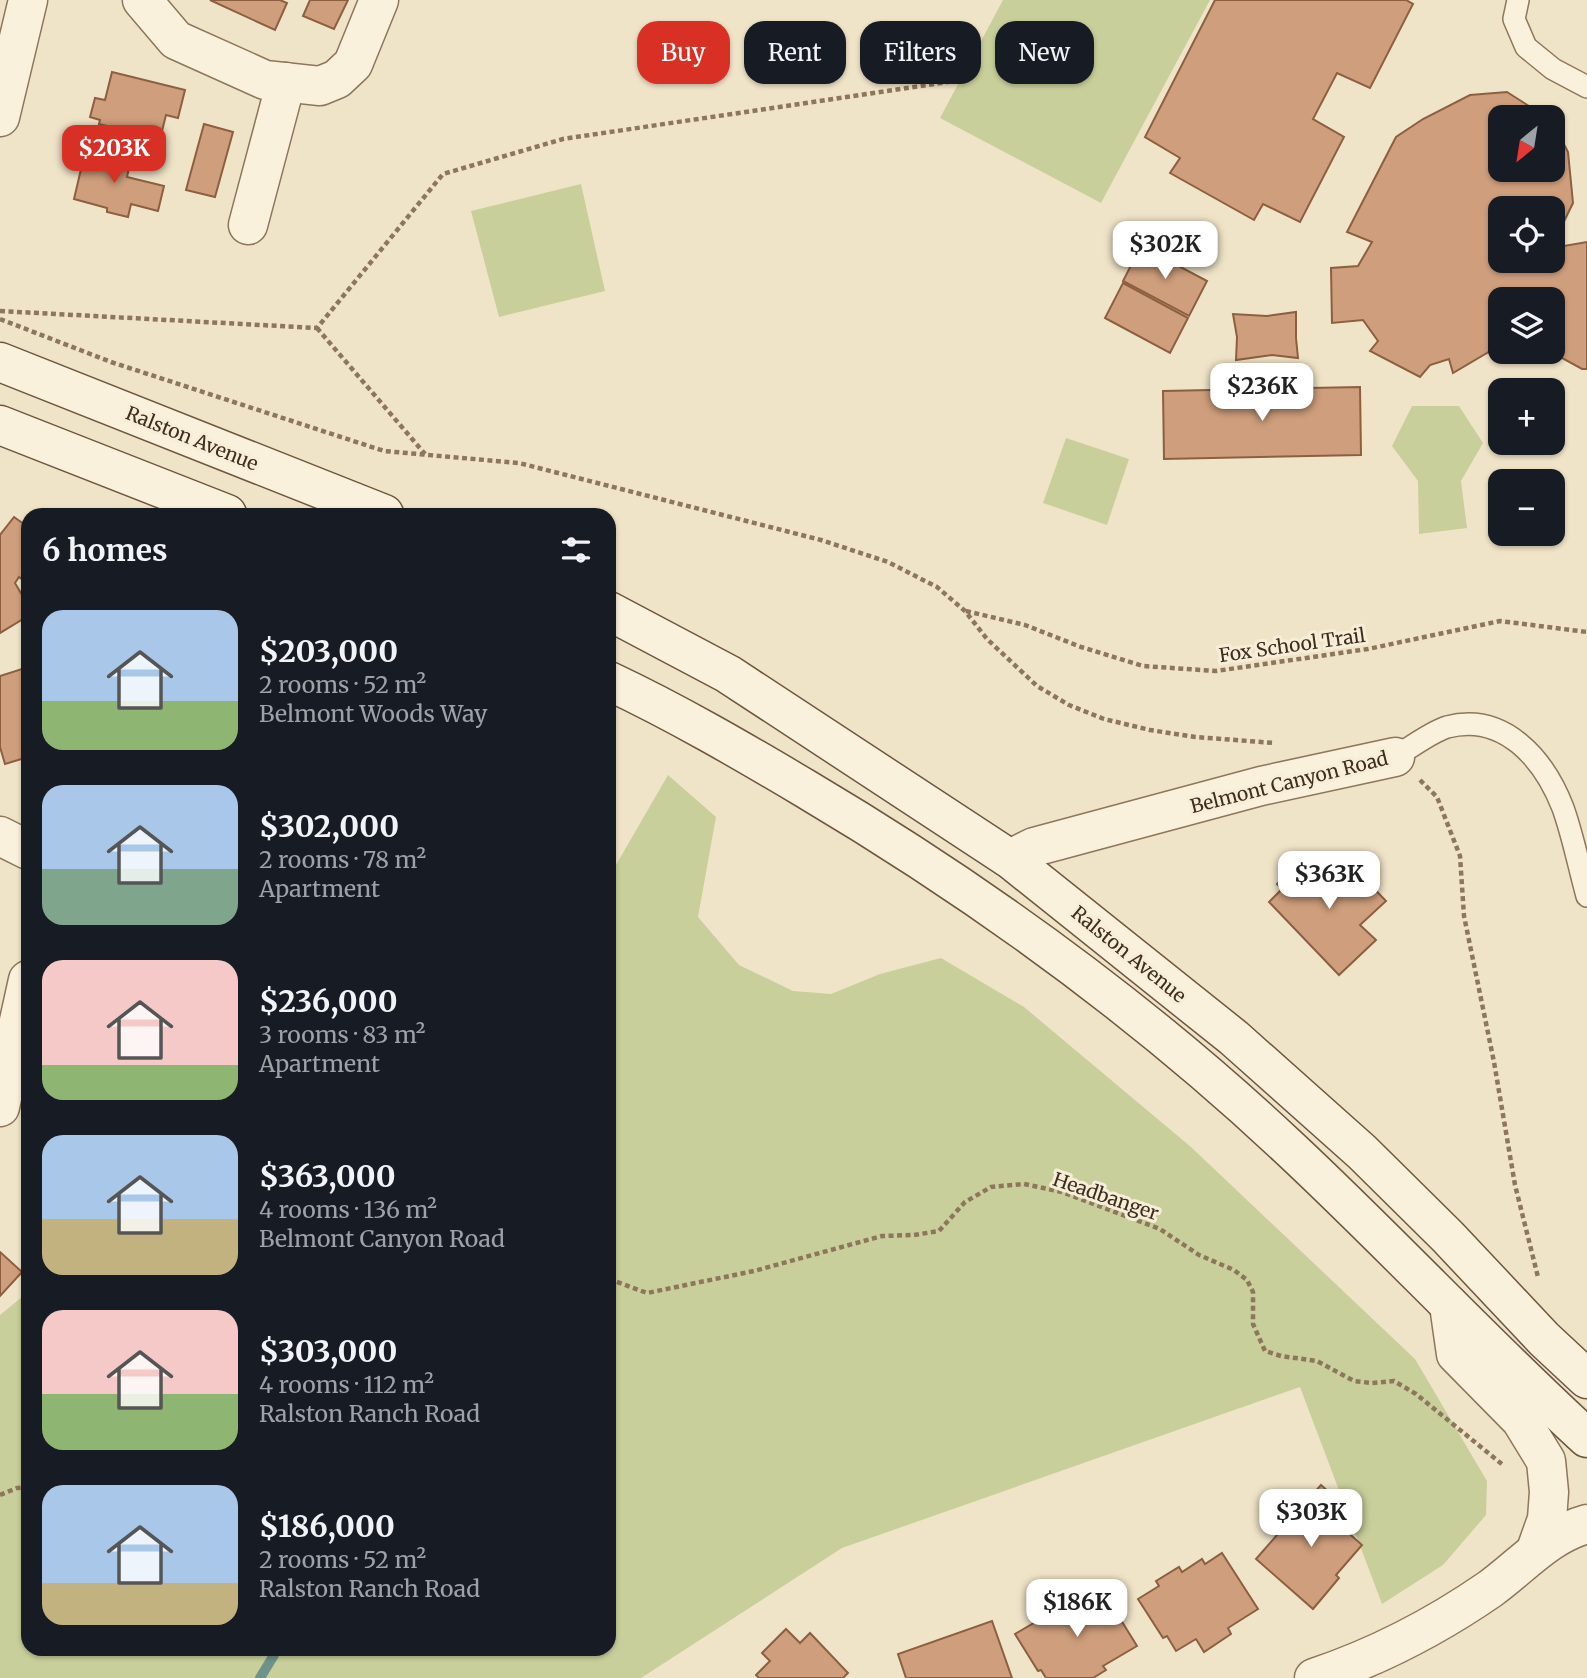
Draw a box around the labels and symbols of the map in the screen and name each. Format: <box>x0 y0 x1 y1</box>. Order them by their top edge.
north arrow <box>1488 105 1564 182</box>
pin: $203K <box>65 125 163 185</box>
pin: $302K <box>1116 222 1214 281</box>
pin: $236K <box>1213 364 1311 423</box>
street label: Ralston Avenue <box>122 401 262 476</box>
street label: Fox School Trail <box>1217 623 1367 667</box>
street label: Belmont Canyon Road <box>1188 746 1390 818</box>
pin: $363K <box>1280 852 1378 911</box>
street label: Ralston Avenue <box>1067 900 1191 1008</box>
street label: Headbanger <box>1050 1167 1163 1225</box>
pin: $303K <box>1262 1490 1360 1549</box>
pin: $186K <box>1028 1580 1126 1639</box>

